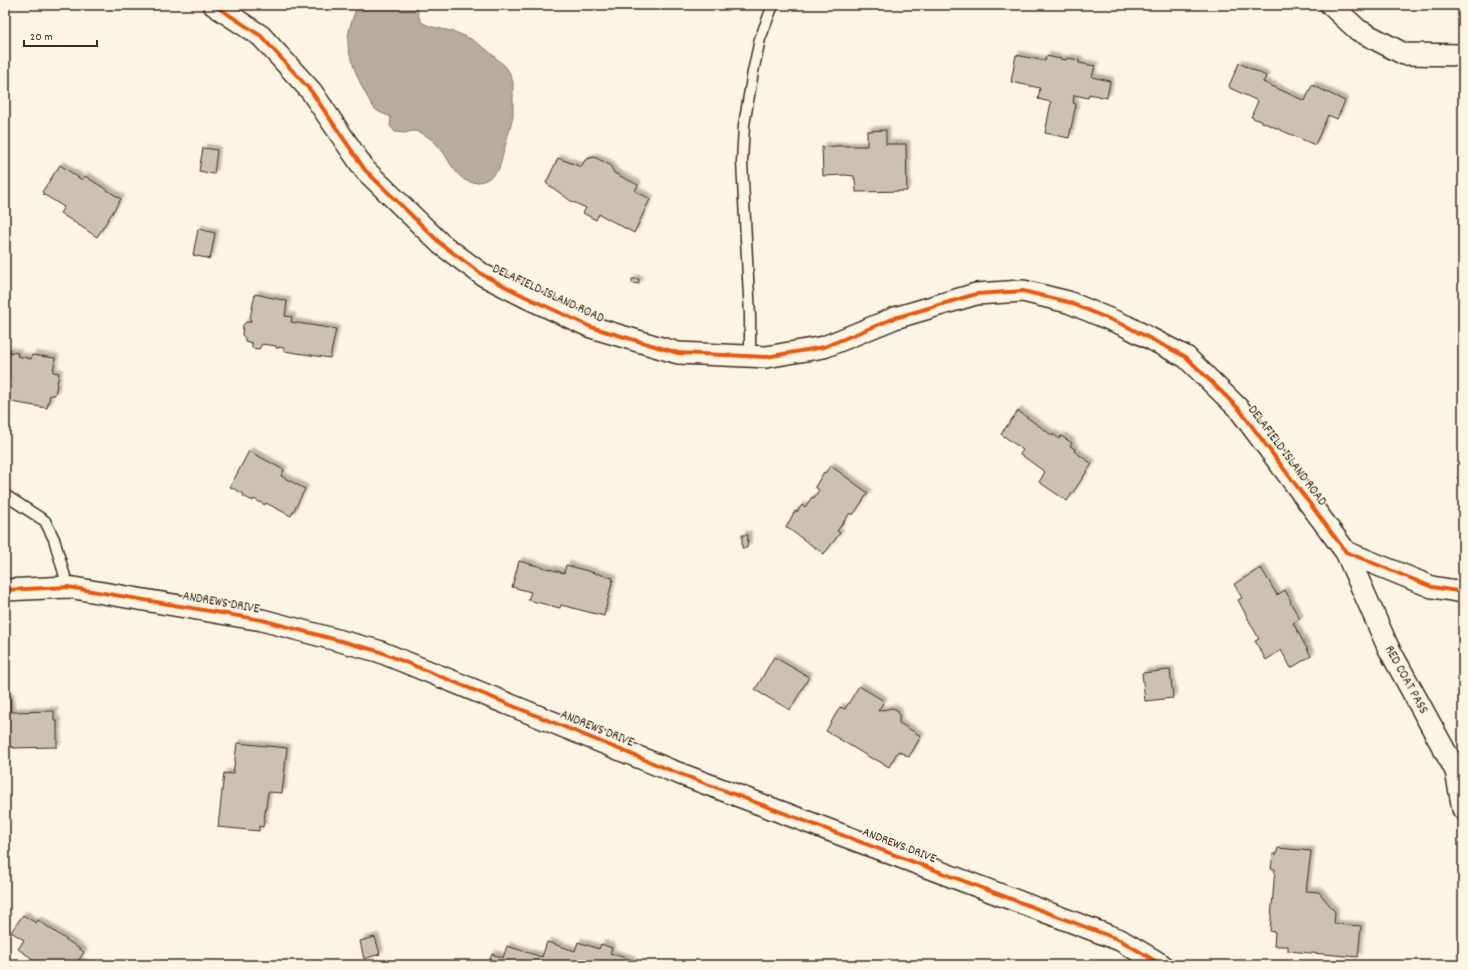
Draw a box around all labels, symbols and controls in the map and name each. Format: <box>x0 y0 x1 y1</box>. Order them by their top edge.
scale bar <box>24 22 97 48</box>
text: 20 m <box>30 29 53 46</box>
street label: DELAFIELD ISLAND ROAD <box>489 260 607 328</box>
street label: DELAFIELD ISLAND ROAD <box>1243 402 1331 511</box>
street label: ANDREWS DRIVE <box>181 587 261 619</box>
street label: RED COAT PASS <box>1379 642 1433 718</box>
street label: ANDREWS DRIVE <box>557 706 637 752</box>
street label: ANDREWS DRIVE <box>859 823 939 869</box>

